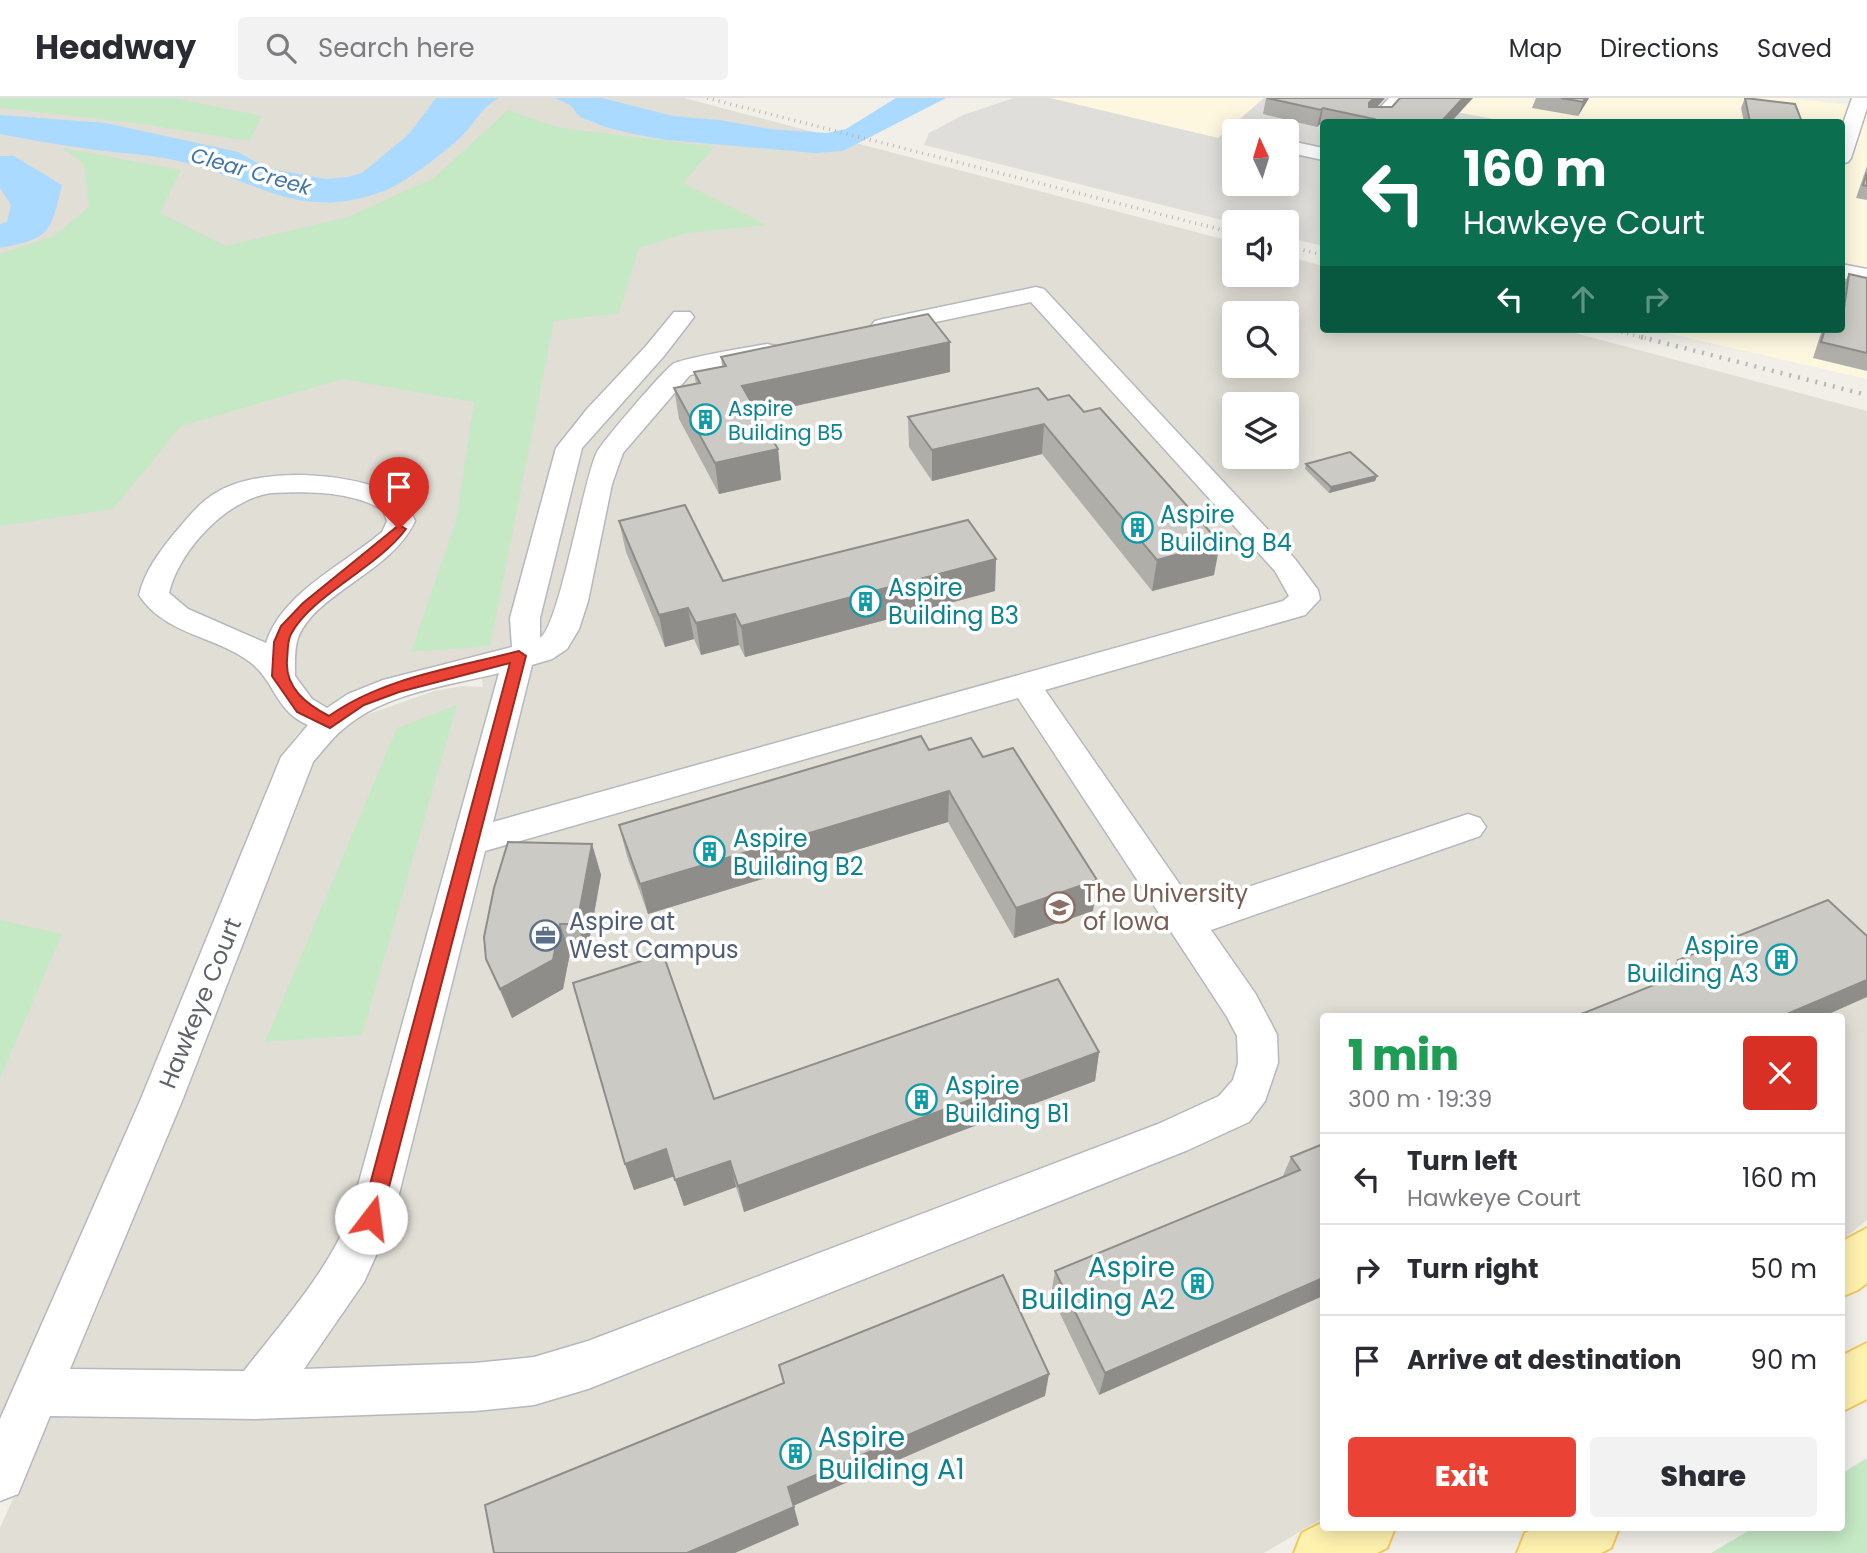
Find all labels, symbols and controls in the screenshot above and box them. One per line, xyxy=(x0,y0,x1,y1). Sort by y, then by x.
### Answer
search box xyxy=(238,17,728,80)
text: Headway xyxy=(35,24,196,71)
icon: search xyxy=(262,29,300,67)
text: Search here xyxy=(318,30,475,66)
text: Map xyxy=(1509,32,1562,65)
text: Directions xyxy=(1600,32,1719,65)
text: Saved xyxy=(1757,32,1832,65)
north arrow xyxy=(1222,119,1298,196)
map controls xyxy=(1222,119,1299,469)
text: 160 m xyxy=(1463,135,1607,203)
water label: Clear Creek xyxy=(188,140,316,202)
icon: left xyxy=(1348,147,1439,238)
text: Hawkeye Court xyxy=(1463,200,1705,245)
button: sound xyxy=(1222,210,1299,287)
icon: left xyxy=(1491,280,1529,318)
icon: ahead xyxy=(1564,280,1602,318)
icon: right xyxy=(1637,280,1675,318)
button: search xyxy=(1222,301,1299,378)
button: layers xyxy=(1222,392,1299,469)
place label: Aspire Building B5 xyxy=(728,394,843,447)
building icon: Aspire Building B5 xyxy=(688,403,722,437)
pin xyxy=(369,457,429,529)
icon: arrive xyxy=(380,468,418,506)
place label: Aspire Building B4 xyxy=(1160,498,1292,559)
building icon: Aspire Building B4 xyxy=(1120,511,1154,545)
place label: Aspire Building B3 xyxy=(888,571,1019,632)
building icon: Aspire Building B3 xyxy=(848,584,882,618)
place label: Aspire Building B2 xyxy=(733,822,864,883)
building icon: Aspire Building B2 xyxy=(693,835,727,869)
place label: The University of Iowa xyxy=(1083,877,1249,938)
school or university icon: The University of Iowa xyxy=(1043,890,1077,924)
place label: Aspire at West Campus xyxy=(569,905,739,966)
street label: Hawkeye Court xyxy=(151,913,249,1093)
office icon: Aspire at West Campus xyxy=(529,918,563,952)
place label: Aspire Building A3 xyxy=(1627,929,1759,990)
building icon: Aspire Building A3 xyxy=(1765,942,1799,976)
text: 1 min xyxy=(1348,1026,1459,1085)
button: close xyxy=(1743,1036,1817,1110)
place label: Aspire Building B1 xyxy=(945,1069,1069,1130)
building icon: Aspire Building B1 xyxy=(905,1082,939,1116)
text: 300 m · 19:39 xyxy=(1348,1083,1492,1115)
text: Turn left xyxy=(1407,1143,1518,1179)
icon: left xyxy=(1348,1160,1386,1198)
text: 160 m xyxy=(1742,1160,1817,1196)
position arrow xyxy=(334,1181,408,1255)
text: Hawkeye Court xyxy=(1407,1182,1581,1214)
place label: Aspire Building A2 xyxy=(1021,1248,1175,1319)
icon: right xyxy=(1348,1251,1386,1289)
text: Turn right xyxy=(1407,1251,1539,1287)
text: 50 m xyxy=(1751,1251,1817,1287)
building icon: Aspire Building A2 xyxy=(1181,1266,1215,1300)
icon: arrive xyxy=(1348,1342,1386,1380)
text: Arrive at destination xyxy=(1407,1342,1682,1378)
text: 90 m xyxy=(1751,1342,1817,1378)
place label: Aspire Building A1 xyxy=(818,1418,965,1489)
building icon: Aspire Building A1 xyxy=(778,1436,812,1470)
button: Exit xyxy=(1348,1437,1576,1517)
button: Share xyxy=(1590,1437,1817,1517)

